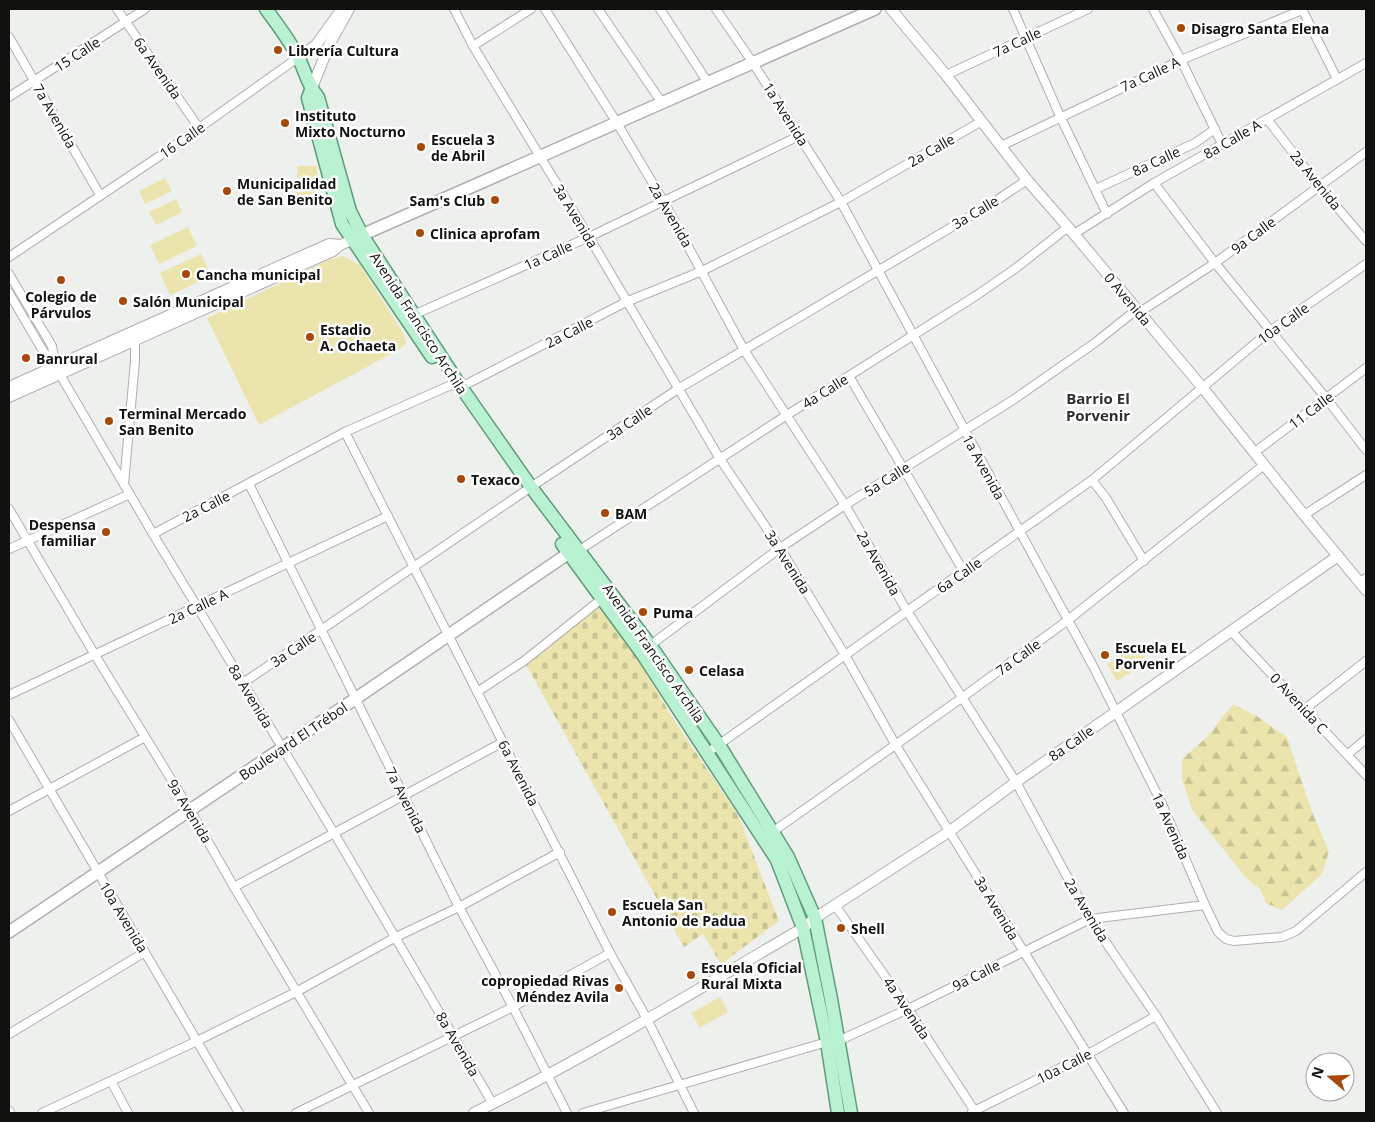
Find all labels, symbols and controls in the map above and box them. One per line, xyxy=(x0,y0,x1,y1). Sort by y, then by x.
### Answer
place label: Disagro Santa Elena xyxy=(1191,19,1329,38)
marker: Disagro Santa Elena xyxy=(1175,22,1187,34)
street label: 7a Calle xyxy=(990,23,1044,61)
street label: 15 Calle xyxy=(50,32,104,76)
street label: 6a Avenida xyxy=(130,33,186,103)
place label: Librería Cultura xyxy=(288,41,399,60)
marker: Librería Cultura xyxy=(272,44,284,56)
street label: 7a Calle A xyxy=(1117,52,1183,96)
street label: 1a Avenida xyxy=(759,79,813,149)
street label: 7a Avenida xyxy=(29,80,81,152)
place label: Instituto Mixto Nocturno xyxy=(295,106,406,141)
street label: 8a Calle A xyxy=(1200,115,1264,163)
street label: 16 Calle xyxy=(156,117,209,162)
marker: Instituto Mixto Nocturno xyxy=(279,117,291,129)
street label: 2a Calle xyxy=(904,129,958,171)
place label: Escuela 3 de Abril xyxy=(431,130,495,165)
marker: Escuela 3 de Abril xyxy=(415,141,427,153)
street label: 8a Calle xyxy=(1129,142,1183,180)
street label: 2a Avenida xyxy=(1286,146,1346,214)
place label: Municipalidad de San Benito xyxy=(237,174,336,209)
street label: 2a Avenida xyxy=(645,179,697,251)
street label: 3a Avenida xyxy=(549,180,603,252)
marker: Municipalidad de San Benito xyxy=(221,185,233,197)
place label: Sam's Club xyxy=(410,191,485,210)
street label: 3a Calle xyxy=(948,191,1002,233)
marker: Sam's Club xyxy=(489,194,501,206)
street label: 9a Calle xyxy=(1227,212,1279,258)
place label: Clinica aprofam xyxy=(430,224,540,243)
marker: Clinica aprofam xyxy=(414,227,426,239)
street label: 1a Calle xyxy=(521,236,575,274)
street label: Avenida Francisco Archila xyxy=(366,248,472,398)
place label: Cancha municipal xyxy=(196,265,321,284)
marker: Cancha municipal xyxy=(180,268,192,280)
street label: 0 Avenida xyxy=(1100,268,1156,330)
marker: Colegio de Párvulos xyxy=(55,274,67,286)
place label: Colegio de Párvulos xyxy=(25,287,97,322)
place label: Salón Municipal xyxy=(133,292,244,311)
marker: Salón Municipal xyxy=(117,295,129,307)
street label: 10a Calle xyxy=(1254,298,1313,348)
street label: 2a Calle xyxy=(542,312,596,352)
place label: Estadio A. Ochaeta xyxy=(320,320,396,355)
marker: Estadio A. Ochaeta xyxy=(304,331,316,343)
place label: Banrural xyxy=(36,349,98,368)
marker: Banrural xyxy=(20,352,32,364)
street label: 4a Calle xyxy=(798,369,852,413)
street label: 11 Calle xyxy=(1285,387,1337,433)
district label: Barrio El Porvenir xyxy=(1066,388,1130,425)
street label: 3a Calle xyxy=(603,400,656,444)
place label: Terminal Mercado San Benito xyxy=(119,404,247,439)
marker: Terminal Mercado San Benito xyxy=(103,415,115,427)
street label: 1a Avenida xyxy=(958,431,1010,503)
street label: 5a Calle xyxy=(860,457,914,501)
place label: Texaco xyxy=(471,470,520,489)
marker: Texaco xyxy=(455,473,467,485)
street label: 2a Calle xyxy=(179,486,233,526)
place label: BAM xyxy=(615,504,647,523)
marker: BAM xyxy=(599,507,611,519)
place label: Despensa familiar xyxy=(29,515,97,550)
marker: Despensa familiar xyxy=(100,526,112,538)
street label: 3a Avenida xyxy=(761,527,815,597)
street label: 2a Avenida xyxy=(853,527,905,599)
street label: 6a Calle xyxy=(933,553,985,597)
street label: Avenida Francisco Archila xyxy=(599,580,709,726)
street label: 2a Calle A xyxy=(165,584,231,628)
place label: Puma xyxy=(653,603,693,622)
marker: Puma xyxy=(637,606,649,618)
street label: 3a Calle xyxy=(267,627,320,671)
street label: 7a Calle xyxy=(992,634,1044,680)
place label: Escuela EL Porvenir xyxy=(1115,638,1187,673)
marker: Escuela EL Porvenir xyxy=(1099,649,1111,661)
street label: 8a Avenida xyxy=(224,660,278,732)
place label: Celasa xyxy=(699,661,744,680)
marker: Celasa xyxy=(683,664,695,676)
street label: 0 Avenida C xyxy=(1266,669,1332,737)
street label: Boulevard El Trébol xyxy=(235,698,351,784)
street label: 8a Calle xyxy=(1045,721,1097,765)
street label: 6a Avenida xyxy=(494,737,544,809)
street label: 7a Avenida xyxy=(381,764,431,836)
street label: 9a Avenida xyxy=(163,775,217,847)
street label: 1a Avenida xyxy=(1148,789,1194,863)
street label: 3a Avenida xyxy=(970,872,1024,944)
street label: 2a Avenida xyxy=(1060,874,1114,946)
street label: 10a Avenida xyxy=(95,878,153,956)
place label: Escuela San Antonio de Padua xyxy=(622,895,746,930)
marker: Escuela San Antonio de Padua xyxy=(606,906,618,918)
place label: Shell xyxy=(851,919,885,938)
marker: Shell xyxy=(835,922,847,934)
street label: 9a Calle xyxy=(949,955,1003,995)
place label: Escuela Oficial Rural Mixta xyxy=(701,958,802,993)
marker: Escuela Oficial Rural Mixta xyxy=(685,969,697,981)
place label: copropiedad Rivas Méndez Avila xyxy=(481,971,609,1006)
street label: 4a Avenida xyxy=(879,973,935,1043)
marker: copropiedad Rivas Méndez Avila xyxy=(613,982,625,994)
street label: 8a Avenida xyxy=(432,1008,484,1080)
street label: 10a Calle xyxy=(1033,1044,1095,1088)
north arrow xyxy=(1305,1052,1355,1102)
text: N xyxy=(1306,1064,1328,1081)

